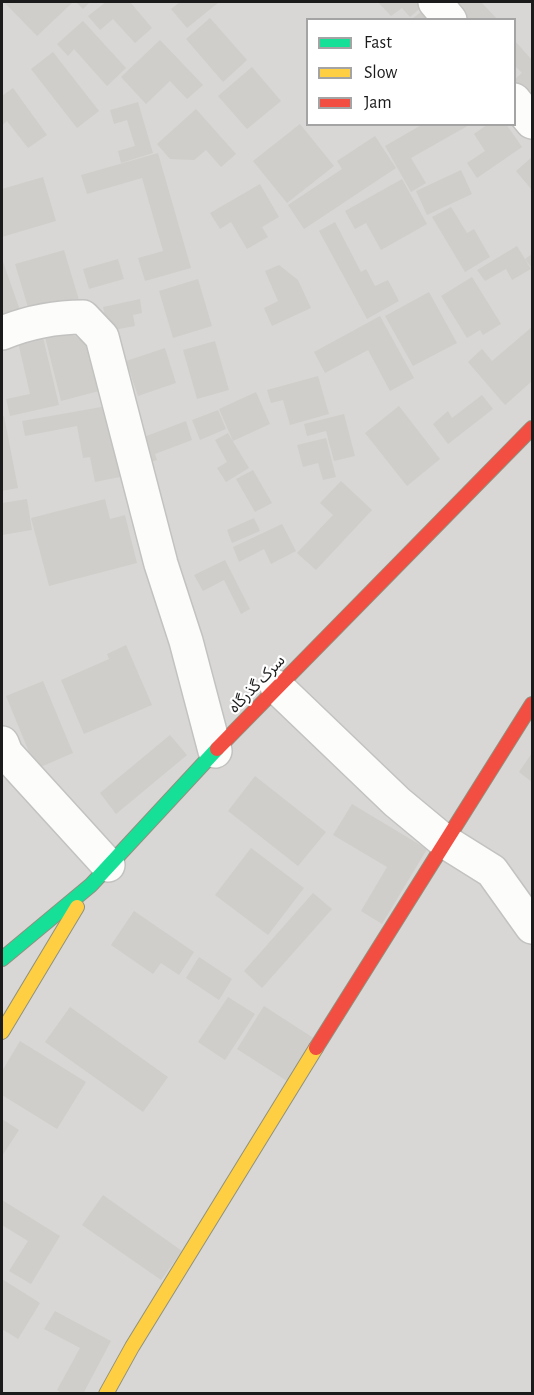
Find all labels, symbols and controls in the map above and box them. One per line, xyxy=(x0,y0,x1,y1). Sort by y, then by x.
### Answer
legend xyxy=(306,18,516,126)
text: Fast xyxy=(364,34,392,52)
text: Slow xyxy=(364,64,397,82)
text: Jam xyxy=(364,94,392,112)
street label: سرک گذرگاه xyxy=(225,651,289,717)

